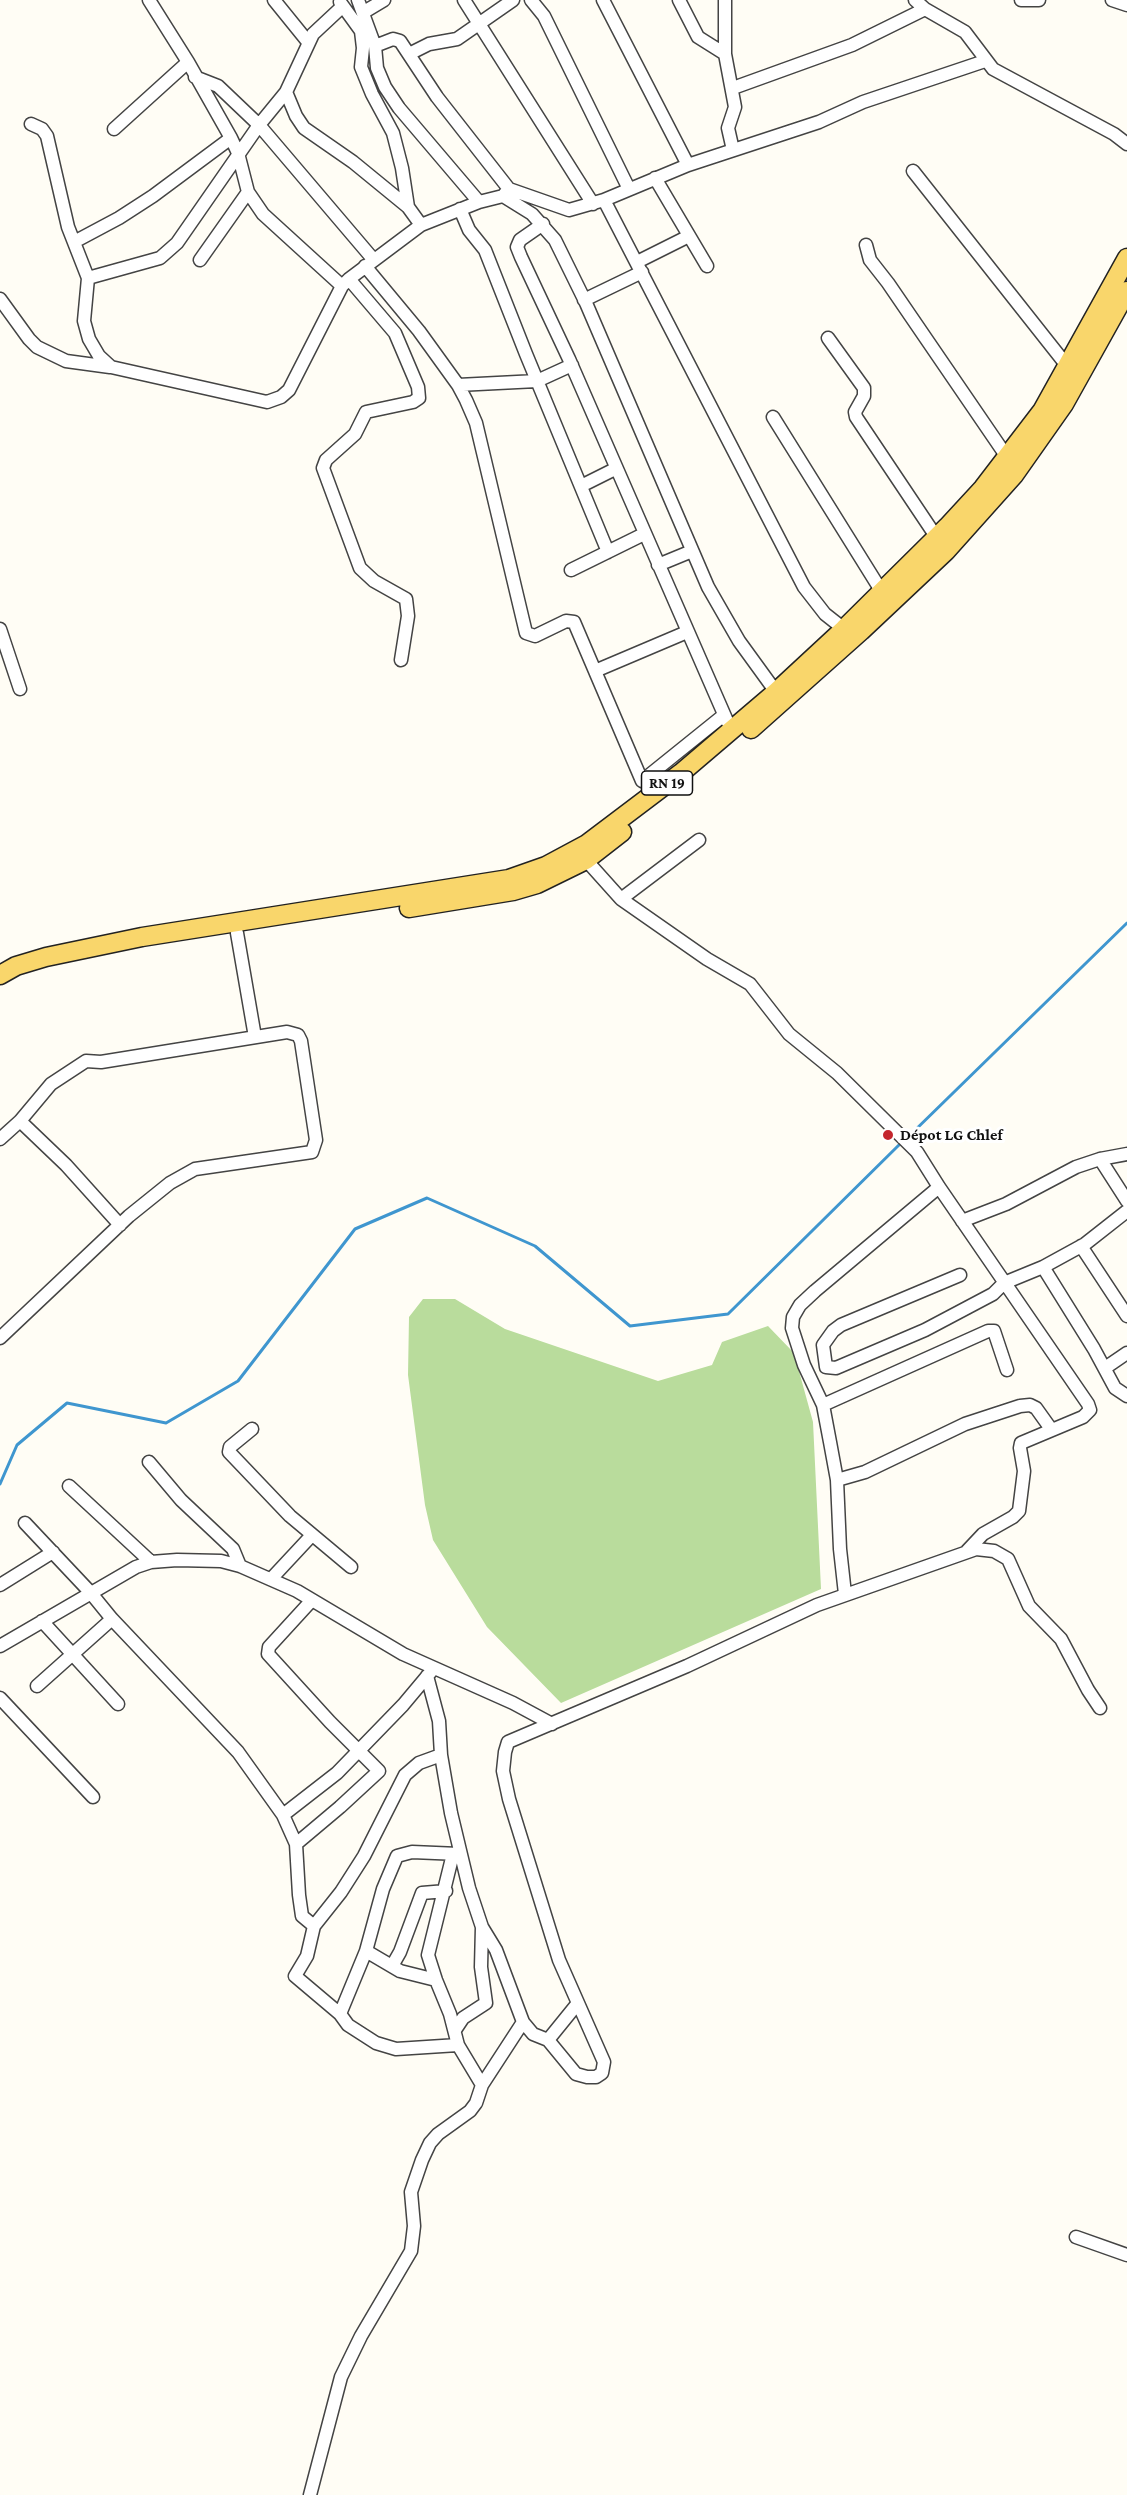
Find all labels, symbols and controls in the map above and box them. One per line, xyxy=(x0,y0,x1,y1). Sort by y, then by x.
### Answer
road number: RN 19 xyxy=(642,771,692,795)
place label: Dépot LG Chlef xyxy=(900,1125,1003,1145)
marker: Dépot LG Chlef xyxy=(881,1128,895,1142)

